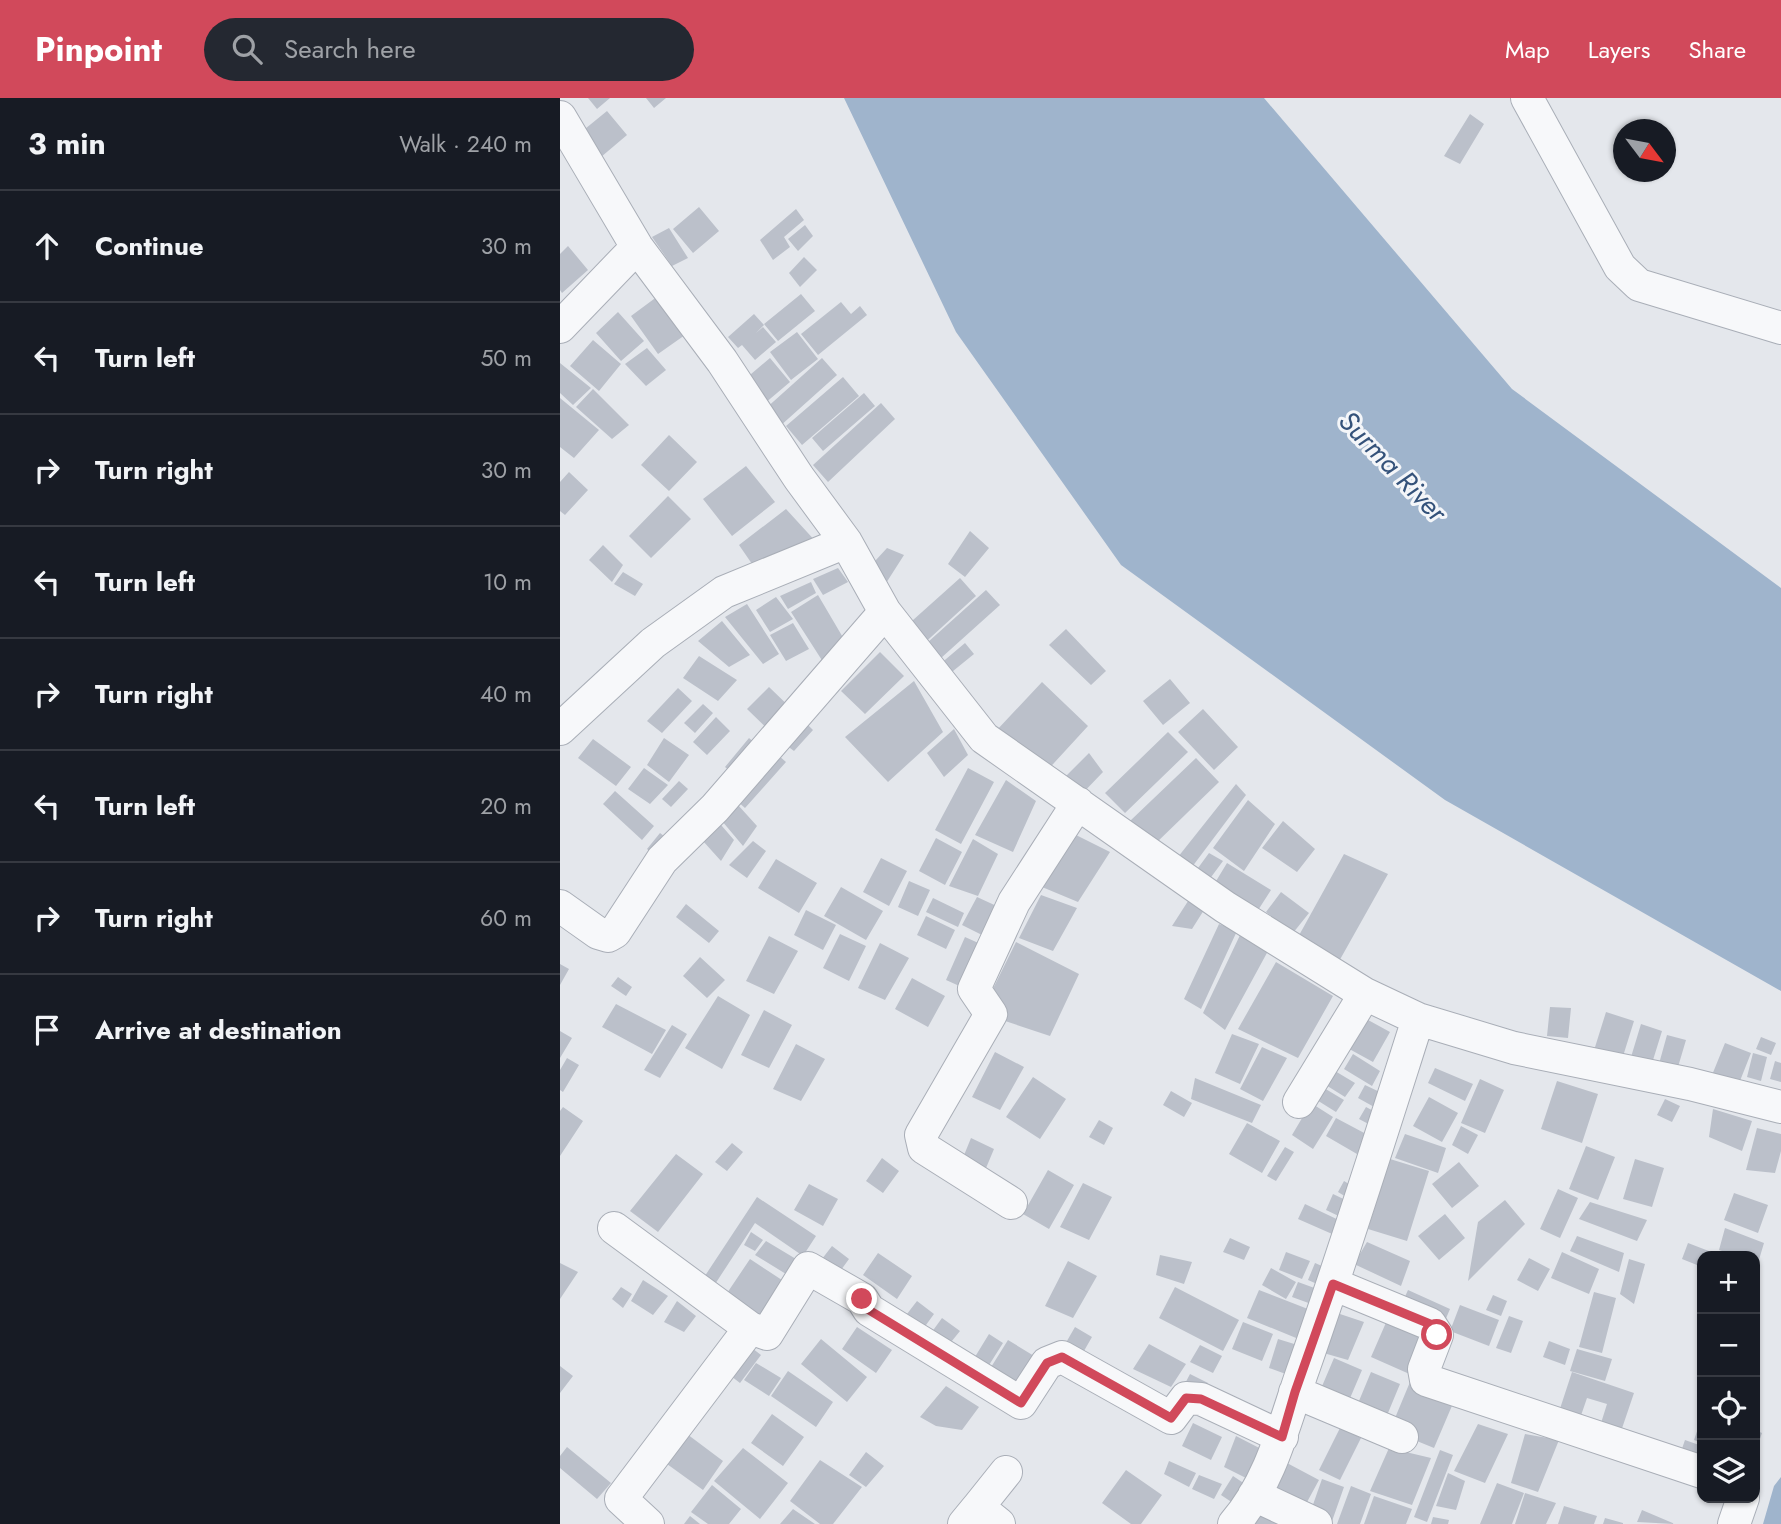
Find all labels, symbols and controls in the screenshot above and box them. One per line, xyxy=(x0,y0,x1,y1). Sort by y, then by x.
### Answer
search box xyxy=(204,18,694,81)
text: Pinpoint xyxy=(35,26,162,73)
icon: search xyxy=(228,30,266,68)
text: Search here xyxy=(284,30,416,68)
text: Map xyxy=(1505,32,1550,67)
text: Layers xyxy=(1588,32,1650,67)
text: Share xyxy=(1688,32,1746,67)
north arrow xyxy=(1613,119,1676,182)
text: 3 min xyxy=(28,122,106,165)
text: Walk · 240 m xyxy=(399,127,532,161)
icon: ahead xyxy=(28,227,66,265)
text: Continue xyxy=(95,227,204,265)
text: 30 m xyxy=(481,229,532,263)
icon: left xyxy=(28,339,66,377)
text: Turn left xyxy=(95,339,195,377)
text: 50 m xyxy=(480,341,532,375)
water label: Surma River xyxy=(1329,402,1457,532)
icon: right xyxy=(28,451,66,489)
text: Turn right xyxy=(95,451,213,489)
text: 30 m xyxy=(481,453,532,487)
icon: left xyxy=(28,563,66,601)
text: Turn left xyxy=(95,563,195,601)
text: 10 m xyxy=(483,565,532,599)
icon: right xyxy=(28,675,66,713)
text: Turn right xyxy=(95,675,213,713)
text: 40 m xyxy=(480,677,532,711)
icon: left xyxy=(28,787,66,825)
text: Turn left xyxy=(95,787,195,825)
text: 20 m xyxy=(480,789,532,823)
icon: right xyxy=(28,899,66,937)
text: Turn right xyxy=(95,899,213,937)
text: 60 m xyxy=(480,901,532,935)
icon: arrive xyxy=(28,1011,66,1049)
text: Arrive at destination xyxy=(95,1011,342,1049)
map controls xyxy=(1697,1251,1760,1503)
button: + xyxy=(1697,1251,1760,1314)
route end xyxy=(846,1283,877,1314)
button: − xyxy=(1697,1314,1760,1377)
route start xyxy=(1421,1319,1452,1350)
button: locate xyxy=(1697,1377,1760,1440)
button: layers xyxy=(1697,1440,1760,1503)

